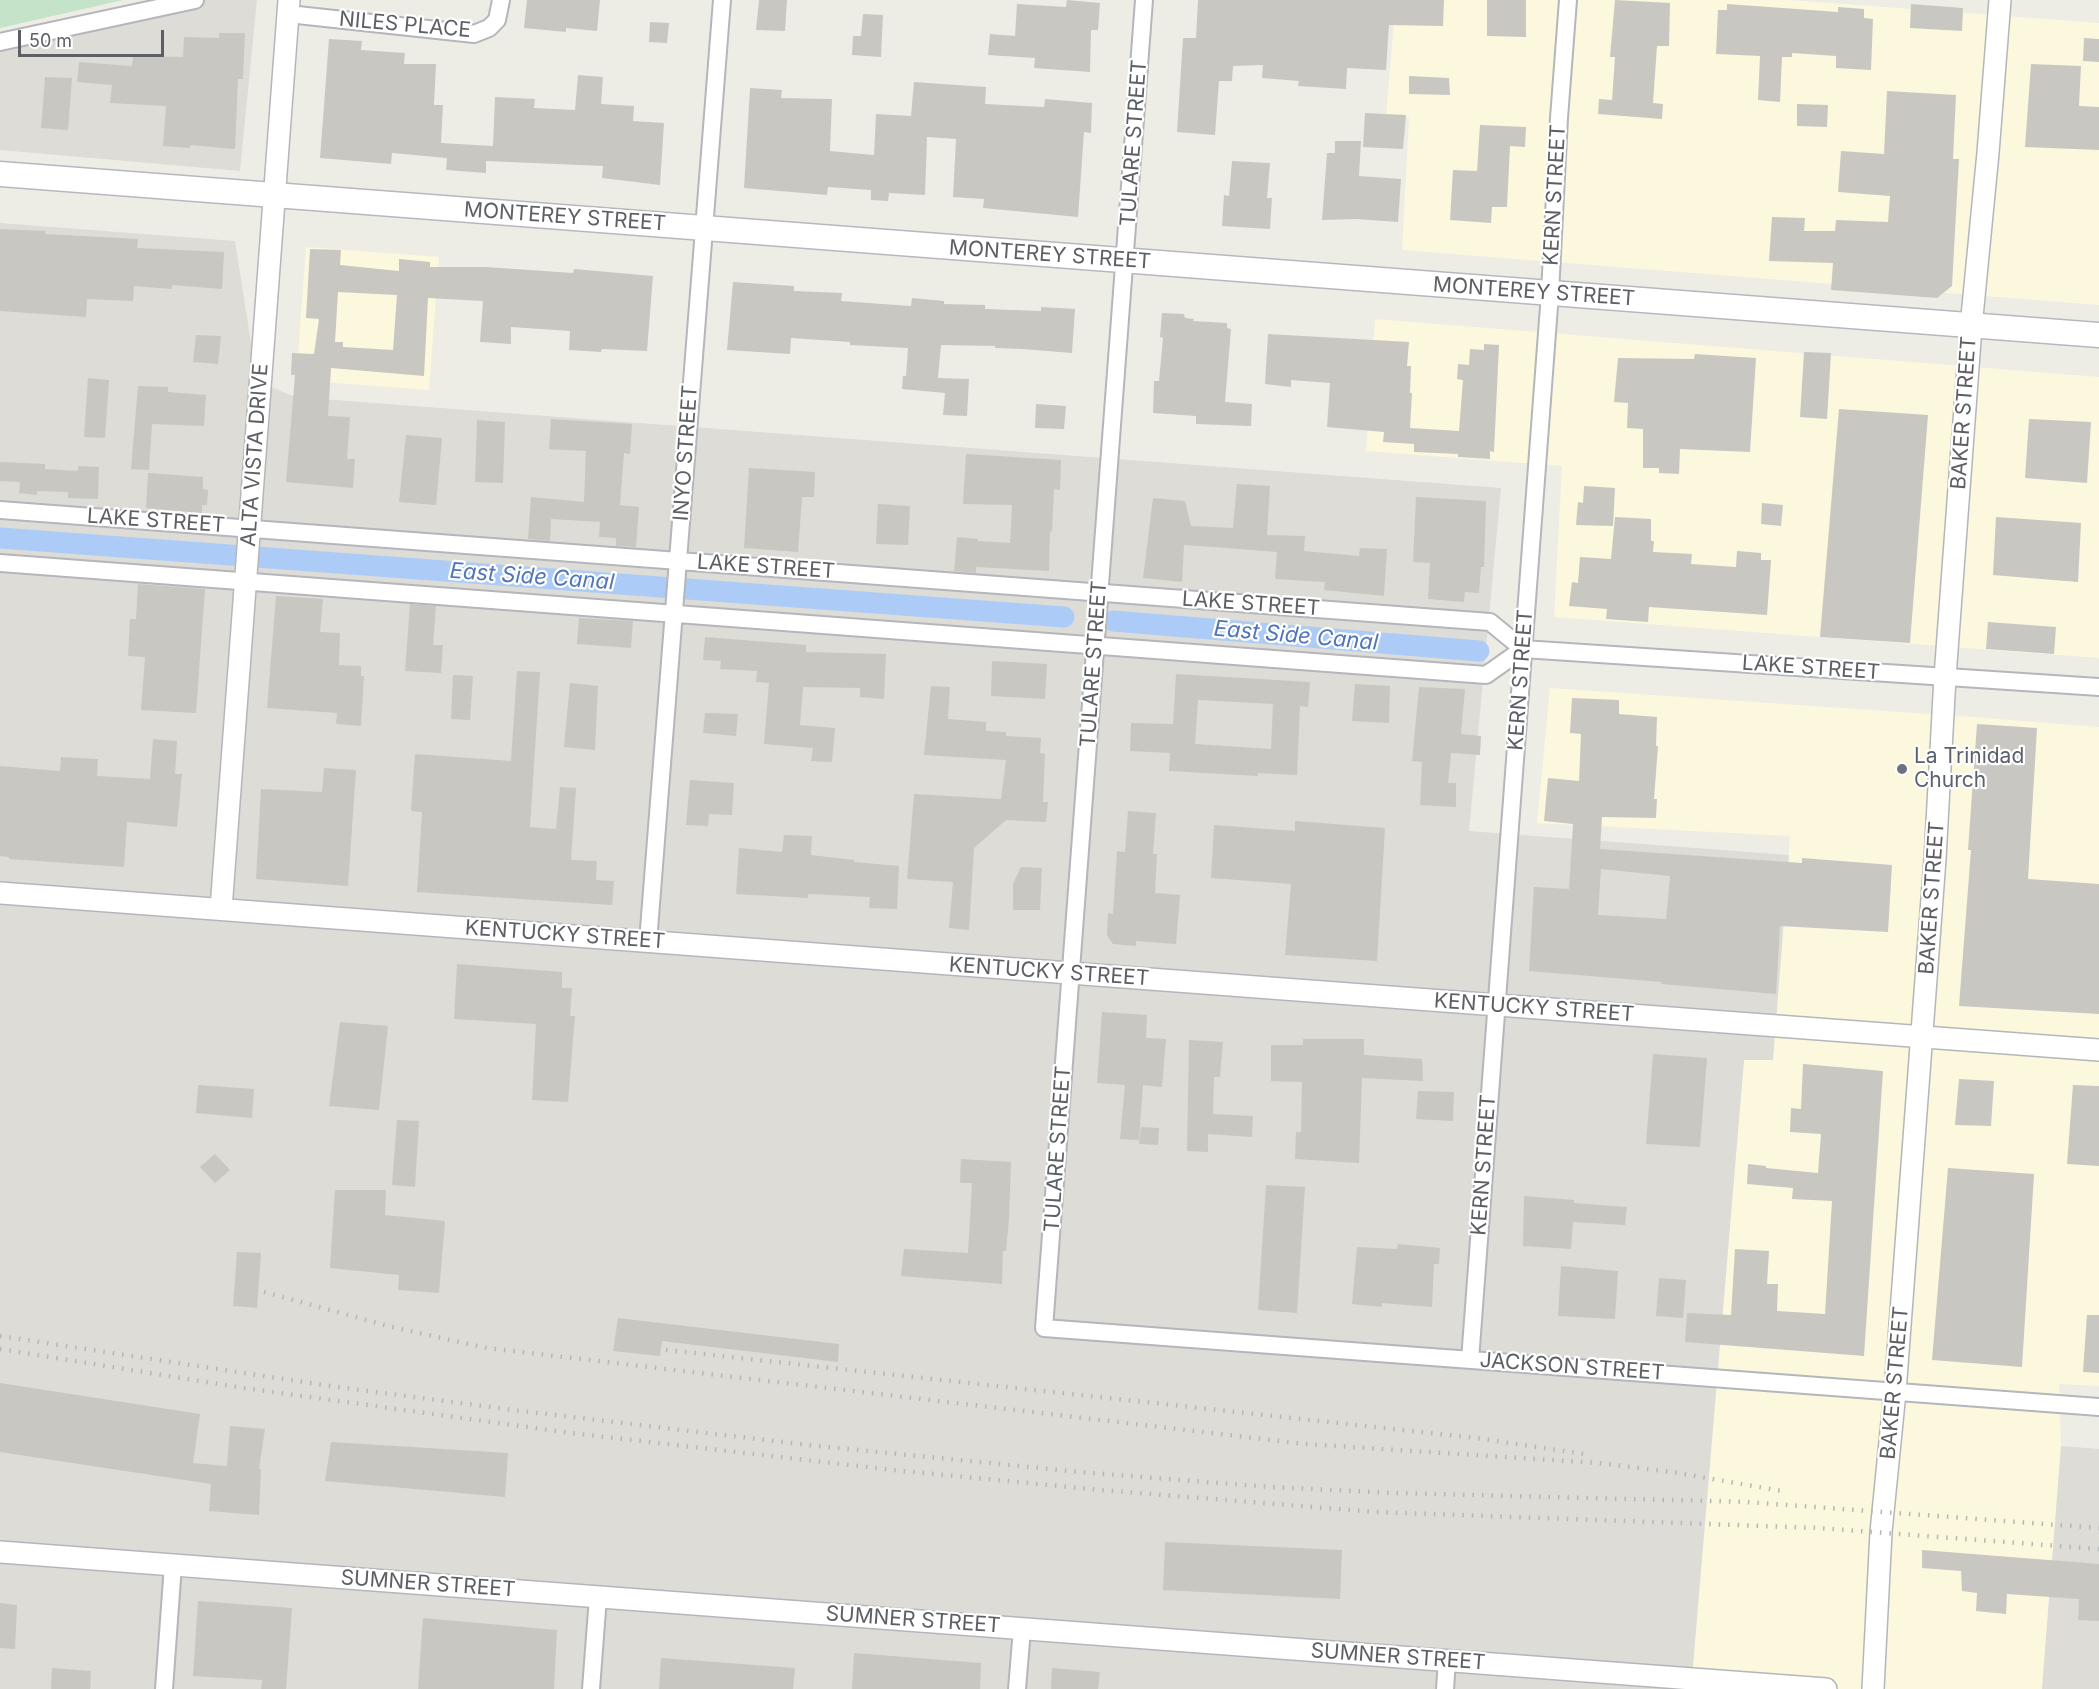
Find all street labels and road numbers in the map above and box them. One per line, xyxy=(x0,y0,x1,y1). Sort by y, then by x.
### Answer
street label: NILES PLACE xyxy=(338,7,472,43)
street label: TULARE STREET xyxy=(1116,59,1152,227)
street label: KERN STREET xyxy=(1539,124,1571,266)
street label: MONTEREY STREET xyxy=(463,197,667,237)
street label: MONTEREY STREET xyxy=(948,235,1152,275)
street label: MONTEREY STREET xyxy=(1432,272,1636,312)
street label: BAKER STREET xyxy=(1946,335,1982,491)
street label: ALTA VISTA DRIVE xyxy=(236,362,274,548)
street label: INYO STREET xyxy=(669,384,703,522)
street label: LAKE STREET xyxy=(86,504,226,538)
street label: LAKE STREET xyxy=(696,550,836,584)
street label: TULARE STREET xyxy=(1076,580,1112,748)
street label: LAKE STREET xyxy=(1181,587,1321,621)
street label: KERN STREET xyxy=(1504,609,1538,751)
street label: LAKE STREET xyxy=(1741,651,1881,685)
street label: BAKER STREET xyxy=(1914,820,1950,976)
street label: KENTUCKY STREET xyxy=(464,915,666,955)
street label: KENTUCKY STREET xyxy=(948,952,1150,992)
street label: KENTUCKY STREET xyxy=(1433,988,1635,1028)
street label: TULARE STREET xyxy=(1040,1065,1076,1233)
street label: KERN STREET xyxy=(1467,1094,1501,1236)
street label: BAKER STREET xyxy=(1876,1305,1914,1461)
street label: JACKSON STREET xyxy=(1479,1348,1665,1386)
street label: SUMNER STREET xyxy=(340,1565,516,1603)
street label: SUMNER STREET xyxy=(825,1601,1001,1639)
street label: SUMNER STREET xyxy=(1310,1638,1486,1676)

